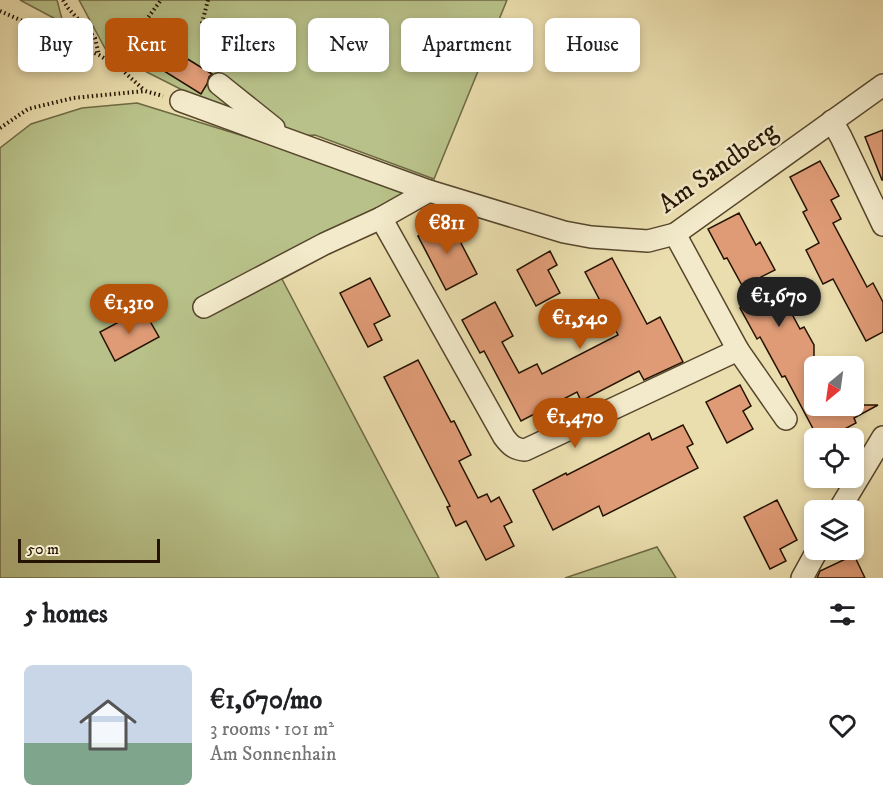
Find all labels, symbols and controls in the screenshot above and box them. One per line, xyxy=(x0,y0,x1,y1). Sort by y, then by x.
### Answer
chip: Buy xyxy=(18,18,93,72)
chip: Rent xyxy=(105,18,188,72)
chip: Filters xyxy=(200,18,296,72)
chip: New xyxy=(308,18,389,72)
chip: Apartment xyxy=(401,18,533,72)
chip: House xyxy=(545,18,640,72)
street label: Am Sandberg xyxy=(652,115,784,221)
pin: €811 xyxy=(411,204,483,255)
text: €811 xyxy=(429,211,465,236)
pin: €1,670 xyxy=(730,277,828,328)
pin: €1,310 xyxy=(80,284,178,335)
text: €1,670 xyxy=(751,284,807,309)
text: €1,310 xyxy=(104,291,154,316)
pin: €1,540 xyxy=(531,299,629,350)
text: €1,540 xyxy=(552,306,608,331)
north arrow xyxy=(804,356,864,416)
map controls xyxy=(804,356,864,560)
pin: €1,470 xyxy=(526,398,624,449)
text: €1,470 xyxy=(547,405,604,430)
button: locate xyxy=(804,428,864,488)
button: layers xyxy=(804,500,864,560)
scale bar xyxy=(18,536,160,564)
text: 50 m xyxy=(27,539,59,559)
text: 5 homes xyxy=(24,598,108,631)
icon: filters xyxy=(826,598,859,631)
text: €1,670/mo xyxy=(210,684,322,717)
icon: home xyxy=(72,689,144,761)
icon: heart xyxy=(826,709,859,742)
text: 3 rooms · 101 m² xyxy=(210,717,334,742)
text: Am Sonnenhain xyxy=(210,742,336,767)

